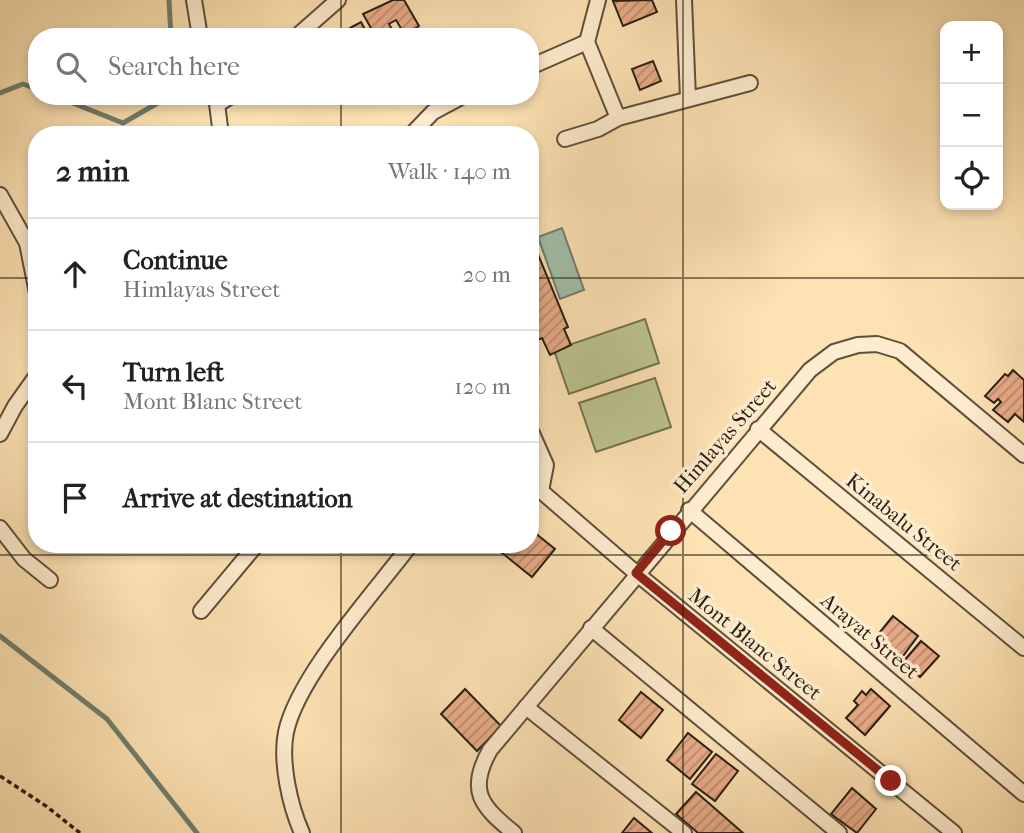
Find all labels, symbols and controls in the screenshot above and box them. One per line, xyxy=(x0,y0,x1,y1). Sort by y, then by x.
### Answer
map controls xyxy=(940,21,1003,210)
button: + xyxy=(940,21,1003,84)
search box xyxy=(28,28,539,105)
icon: search xyxy=(52,48,90,86)
text: Search here xyxy=(108,51,240,82)
button: − xyxy=(940,84,1003,147)
button: locate xyxy=(940,147,1003,210)
text: 2 min xyxy=(56,154,129,189)
text: Walk · 140 m xyxy=(388,158,511,185)
text: Continue xyxy=(123,245,228,276)
icon: ahead xyxy=(56,255,94,293)
text: 20 m xyxy=(462,261,511,288)
text: Himlayas Street xyxy=(123,276,280,303)
text: Turn left xyxy=(123,357,224,388)
icon: left xyxy=(56,367,94,405)
text: 120 m xyxy=(454,373,511,400)
street label: Himlayas Street xyxy=(669,373,782,498)
text: Mont Blanc Street xyxy=(123,388,303,415)
street label: Kinabalu Street xyxy=(841,468,967,576)
icon: arrive xyxy=(56,479,94,517)
text: Arrive at destination xyxy=(123,483,353,514)
route start xyxy=(655,515,686,546)
street label: Mont Blanc Street xyxy=(684,583,827,705)
street label: Arayat Street xyxy=(816,588,924,684)
route end xyxy=(875,765,906,796)

